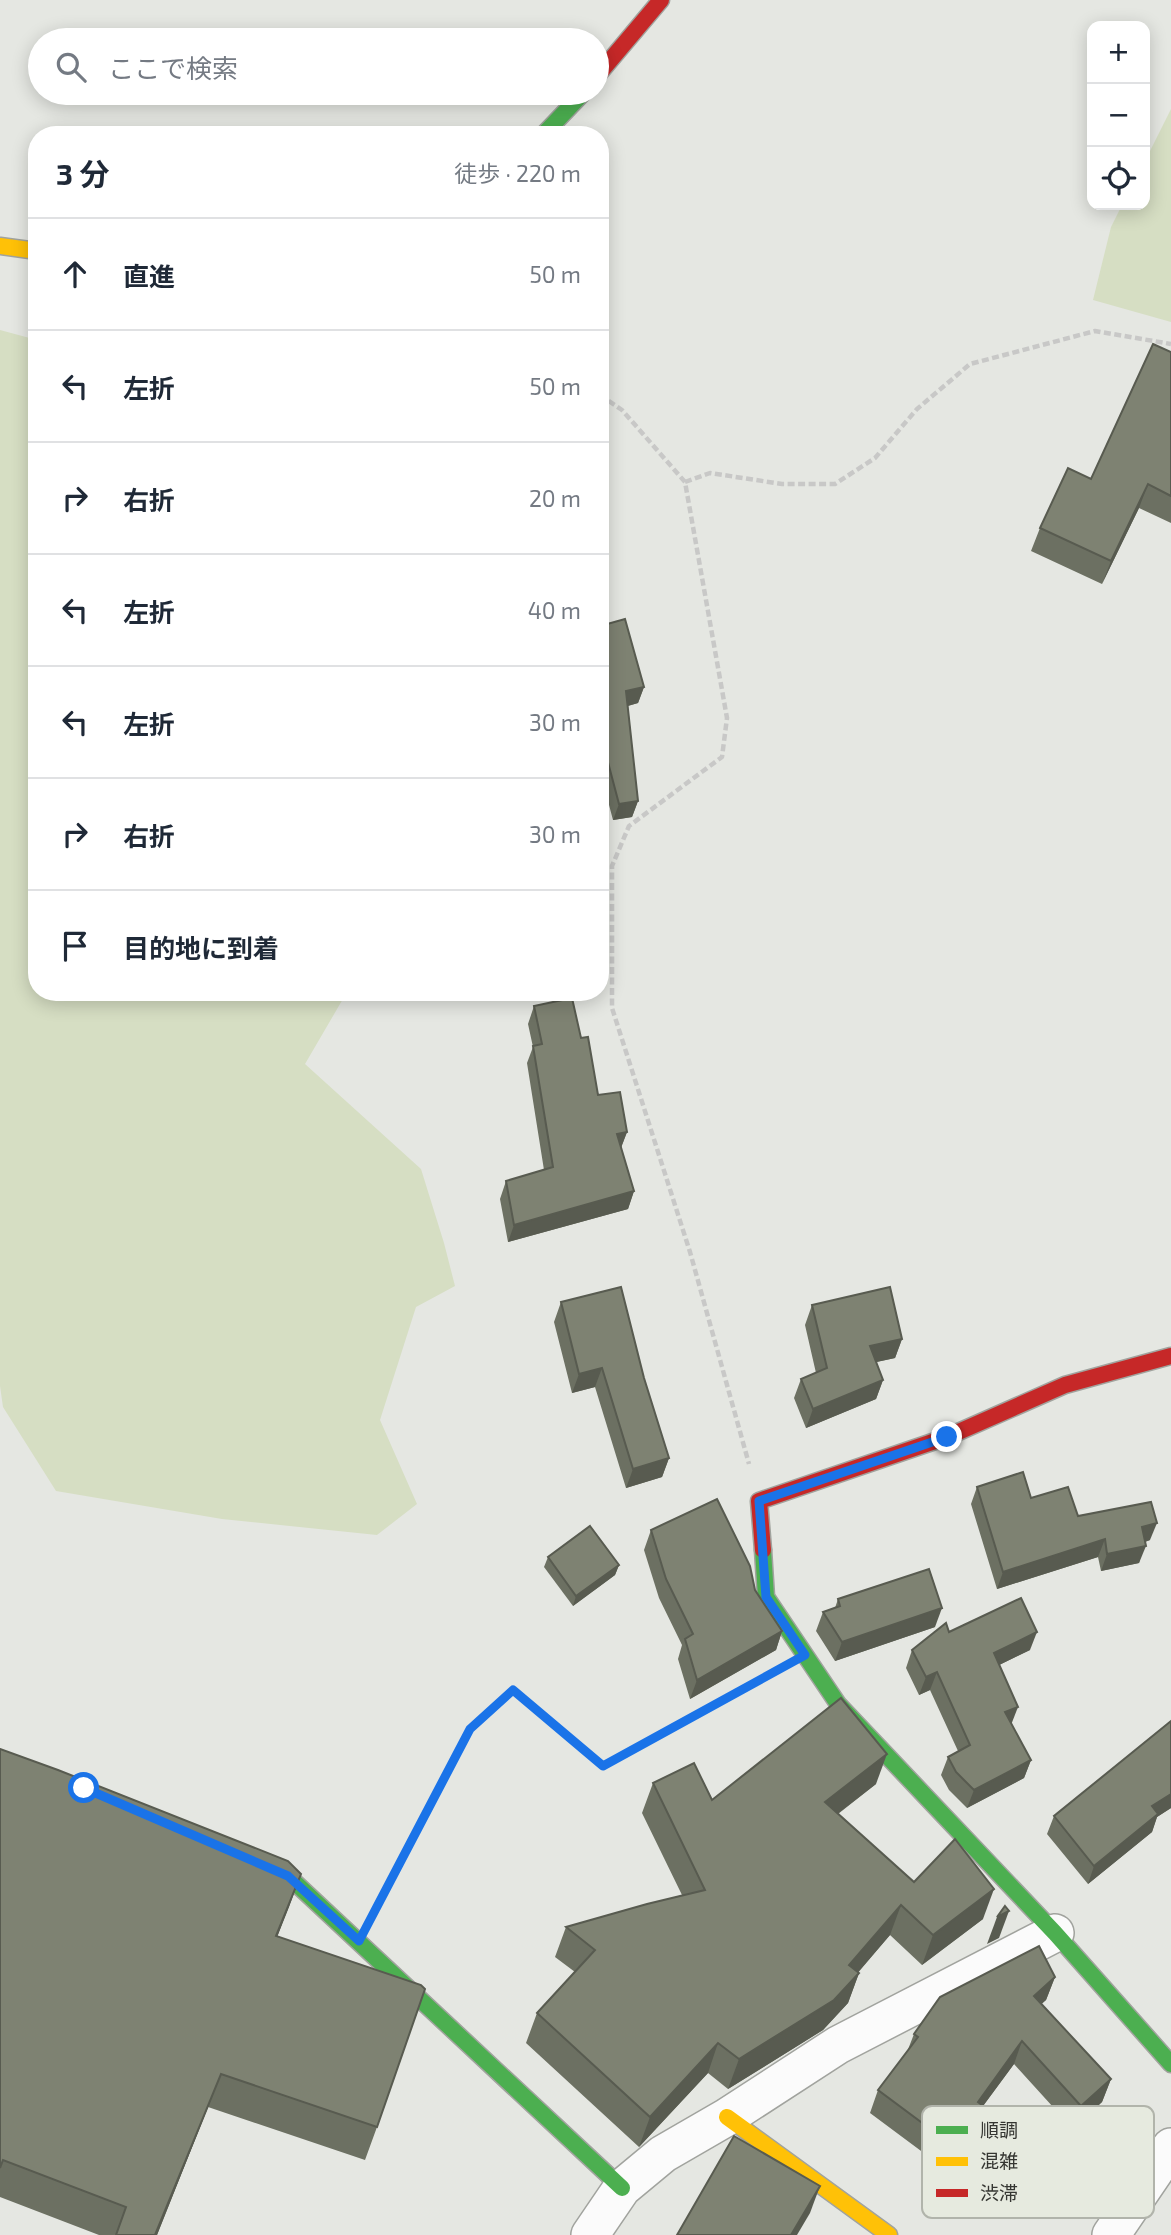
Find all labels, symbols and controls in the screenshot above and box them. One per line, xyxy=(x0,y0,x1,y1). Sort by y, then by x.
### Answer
map controls xyxy=(1087,21,1150,210)
button: + xyxy=(1087,21,1150,84)
search box xyxy=(28,28,609,105)
icon: search xyxy=(52,48,90,86)
text: ここで検索 xyxy=(108,52,238,83)
button: − xyxy=(1087,84,1150,147)
button: locate xyxy=(1087,147,1150,210)
text: 3 分 xyxy=(56,155,110,191)
text: 徒歩 · 220 m xyxy=(454,159,581,187)
icon: ahead xyxy=(56,255,94,293)
text: 直進 xyxy=(123,260,175,291)
text: 50 m xyxy=(530,260,581,288)
icon: left xyxy=(56,367,94,405)
text: 左折 xyxy=(123,372,175,403)
text: 50 m xyxy=(530,372,581,400)
icon: right xyxy=(56,479,94,517)
text: 右折 xyxy=(123,484,175,515)
text: 20 m xyxy=(529,484,581,512)
icon: left xyxy=(56,591,94,629)
text: 左折 xyxy=(123,596,175,627)
text: 40 m xyxy=(528,596,581,624)
icon: left xyxy=(56,703,94,741)
text: 左折 xyxy=(123,708,175,739)
text: 30 m xyxy=(529,708,581,736)
icon: right xyxy=(56,815,94,853)
text: 右折 xyxy=(123,820,175,851)
text: 30 m xyxy=(529,820,581,848)
icon: arrive xyxy=(56,927,94,965)
text: 目的地に到着 xyxy=(123,932,279,963)
route end xyxy=(931,1421,962,1452)
route start xyxy=(68,1772,99,1803)
legend xyxy=(922,2106,1154,2218)
text: 順調 xyxy=(980,2118,1018,2141)
text: 混雑 xyxy=(980,2149,1018,2172)
text: 渋滞 xyxy=(980,2181,1018,2204)

